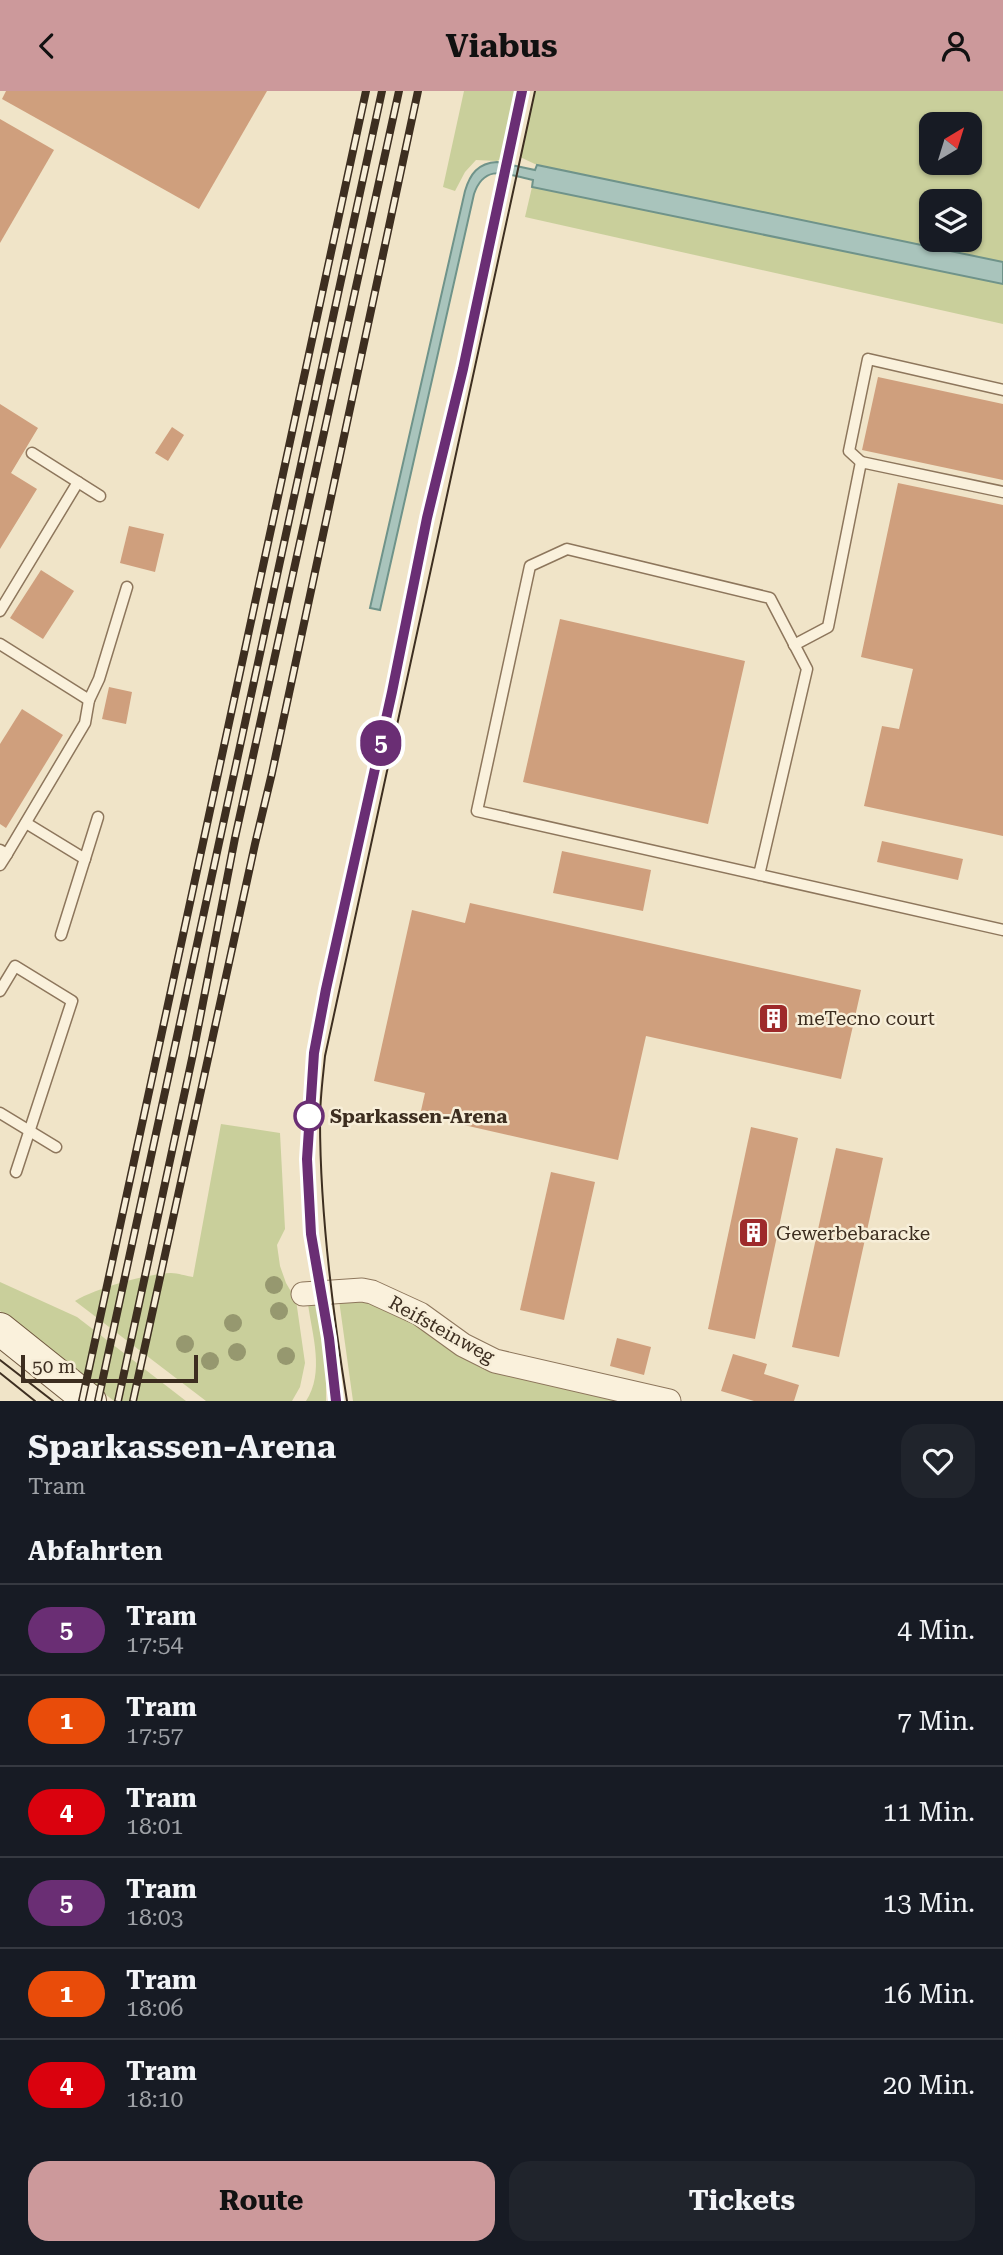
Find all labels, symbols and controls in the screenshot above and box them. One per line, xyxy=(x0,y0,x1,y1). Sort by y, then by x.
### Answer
icon: back xyxy=(28,27,66,65)
text: Viabus xyxy=(446,27,557,65)
icon: person xyxy=(937,27,975,65)
north arrow xyxy=(919,112,982,175)
map controls xyxy=(919,112,982,252)
button: layers xyxy=(919,189,982,252)
line badge: 5 xyxy=(358,720,404,766)
text: 5 xyxy=(374,729,388,757)
building icon: meTecno court xyxy=(757,1001,791,1035)
place label: meTecno court xyxy=(797,1007,935,1030)
marker: Sparkassen-Arena xyxy=(294,1101,324,1131)
place label: Sparkassen-Arena xyxy=(330,1105,507,1128)
building icon: Gewerbebaracke xyxy=(736,1216,770,1250)
place label: Gewerbebaracke xyxy=(776,1222,930,1245)
street label: Reifsteinweg xyxy=(385,1291,499,1368)
scale bar xyxy=(21,1352,198,1384)
text: 50 m xyxy=(32,1355,75,1378)
button: heart xyxy=(901,1424,975,1498)
text: Sparkassen-Arena xyxy=(28,1427,336,1466)
text: Tram xyxy=(28,1473,86,1500)
text: Abfahrten xyxy=(28,1536,163,1566)
text: Tram xyxy=(126,1601,197,1631)
text: 4 Min. xyxy=(897,1615,975,1645)
text: 5 xyxy=(60,1616,73,1644)
text: 17:54 xyxy=(126,1631,183,1658)
text: Tram xyxy=(126,1692,197,1722)
text: 7 Min. xyxy=(897,1706,975,1736)
text: 1 xyxy=(60,1707,73,1735)
text: 17:57 xyxy=(126,1722,183,1749)
text: Tram xyxy=(126,1783,197,1813)
text: 11 Min. xyxy=(883,1797,975,1827)
text: 4 xyxy=(60,1798,73,1826)
text: 18:01 xyxy=(126,1813,183,1840)
text: Tram xyxy=(126,1874,197,1904)
text: 13 Min. xyxy=(883,1888,975,1918)
text: 5 xyxy=(60,1889,73,1917)
text: 18:03 xyxy=(126,1904,183,1931)
text: Tram xyxy=(126,1965,197,1995)
text: 16 Min. xyxy=(883,1979,975,2009)
text: 1 xyxy=(60,1980,73,2008)
text: 18:06 xyxy=(126,1995,183,2022)
text: Tram xyxy=(126,2056,197,2086)
text: 20 Min. xyxy=(883,2070,975,2100)
text: 4 xyxy=(60,2071,73,2099)
text: 18:10 xyxy=(126,2086,183,2113)
button: Route xyxy=(28,2161,495,2241)
button: Tickets xyxy=(509,2161,975,2241)

